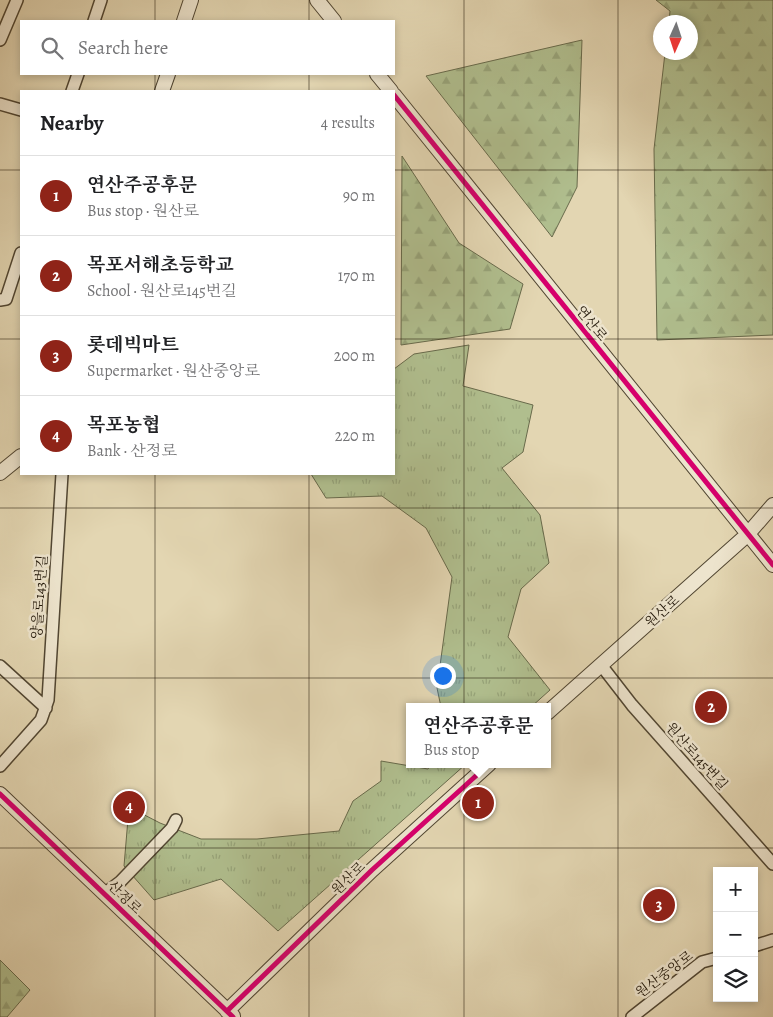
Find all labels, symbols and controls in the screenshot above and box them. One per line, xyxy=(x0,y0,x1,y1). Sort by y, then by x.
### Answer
north arrow xyxy=(653,15,698,60)
search box xyxy=(20,20,395,75)
icon: search xyxy=(38,34,66,62)
text: Search here xyxy=(78,35,168,61)
text: Nearby xyxy=(40,109,103,137)
text: 4 results xyxy=(321,112,375,134)
text: 연산주공후문 xyxy=(87,172,197,198)
text: 1 xyxy=(53,185,59,207)
text: 90 m xyxy=(343,185,375,207)
text: Bus stop · 원산로 xyxy=(87,200,199,222)
text: 목포서해초등학교 xyxy=(87,252,234,278)
text: 2 xyxy=(52,265,60,287)
text: 170 m xyxy=(338,265,375,287)
text: School · 원산로145번길 xyxy=(87,280,237,302)
street label: 연산로 xyxy=(571,302,612,345)
text: 롯데빅마트 xyxy=(87,332,179,358)
text: 3 xyxy=(53,345,59,367)
text: 200 m xyxy=(334,345,375,367)
text: Supermarket · 원산중앙로 xyxy=(87,360,260,382)
text: 목포농협 xyxy=(87,412,160,438)
text: 4 xyxy=(52,425,60,447)
text: 220 m xyxy=(335,425,375,447)
text: Bank · 산정로 xyxy=(87,440,177,462)
street label: 양을로143번길 xyxy=(27,554,52,640)
street label: 원산로 xyxy=(641,590,684,632)
your location xyxy=(430,663,456,689)
pin: 2 xyxy=(695,688,727,726)
popup xyxy=(406,703,551,768)
text: 연산주공후문 xyxy=(423,713,534,739)
street label: 원산로145번길 xyxy=(661,718,732,794)
text: Bus stop xyxy=(423,739,479,761)
pin: 1 xyxy=(462,784,494,822)
pin: 4 xyxy=(113,788,145,826)
street label: 원산로 xyxy=(327,857,370,899)
map controls xyxy=(713,867,758,1002)
button: + xyxy=(713,867,758,912)
street label: 산정로 xyxy=(103,876,146,919)
pin: 3 xyxy=(643,886,675,924)
button: − xyxy=(713,912,758,957)
street label: 원산중앙로 xyxy=(632,946,697,1002)
button: layers xyxy=(713,957,758,1002)

